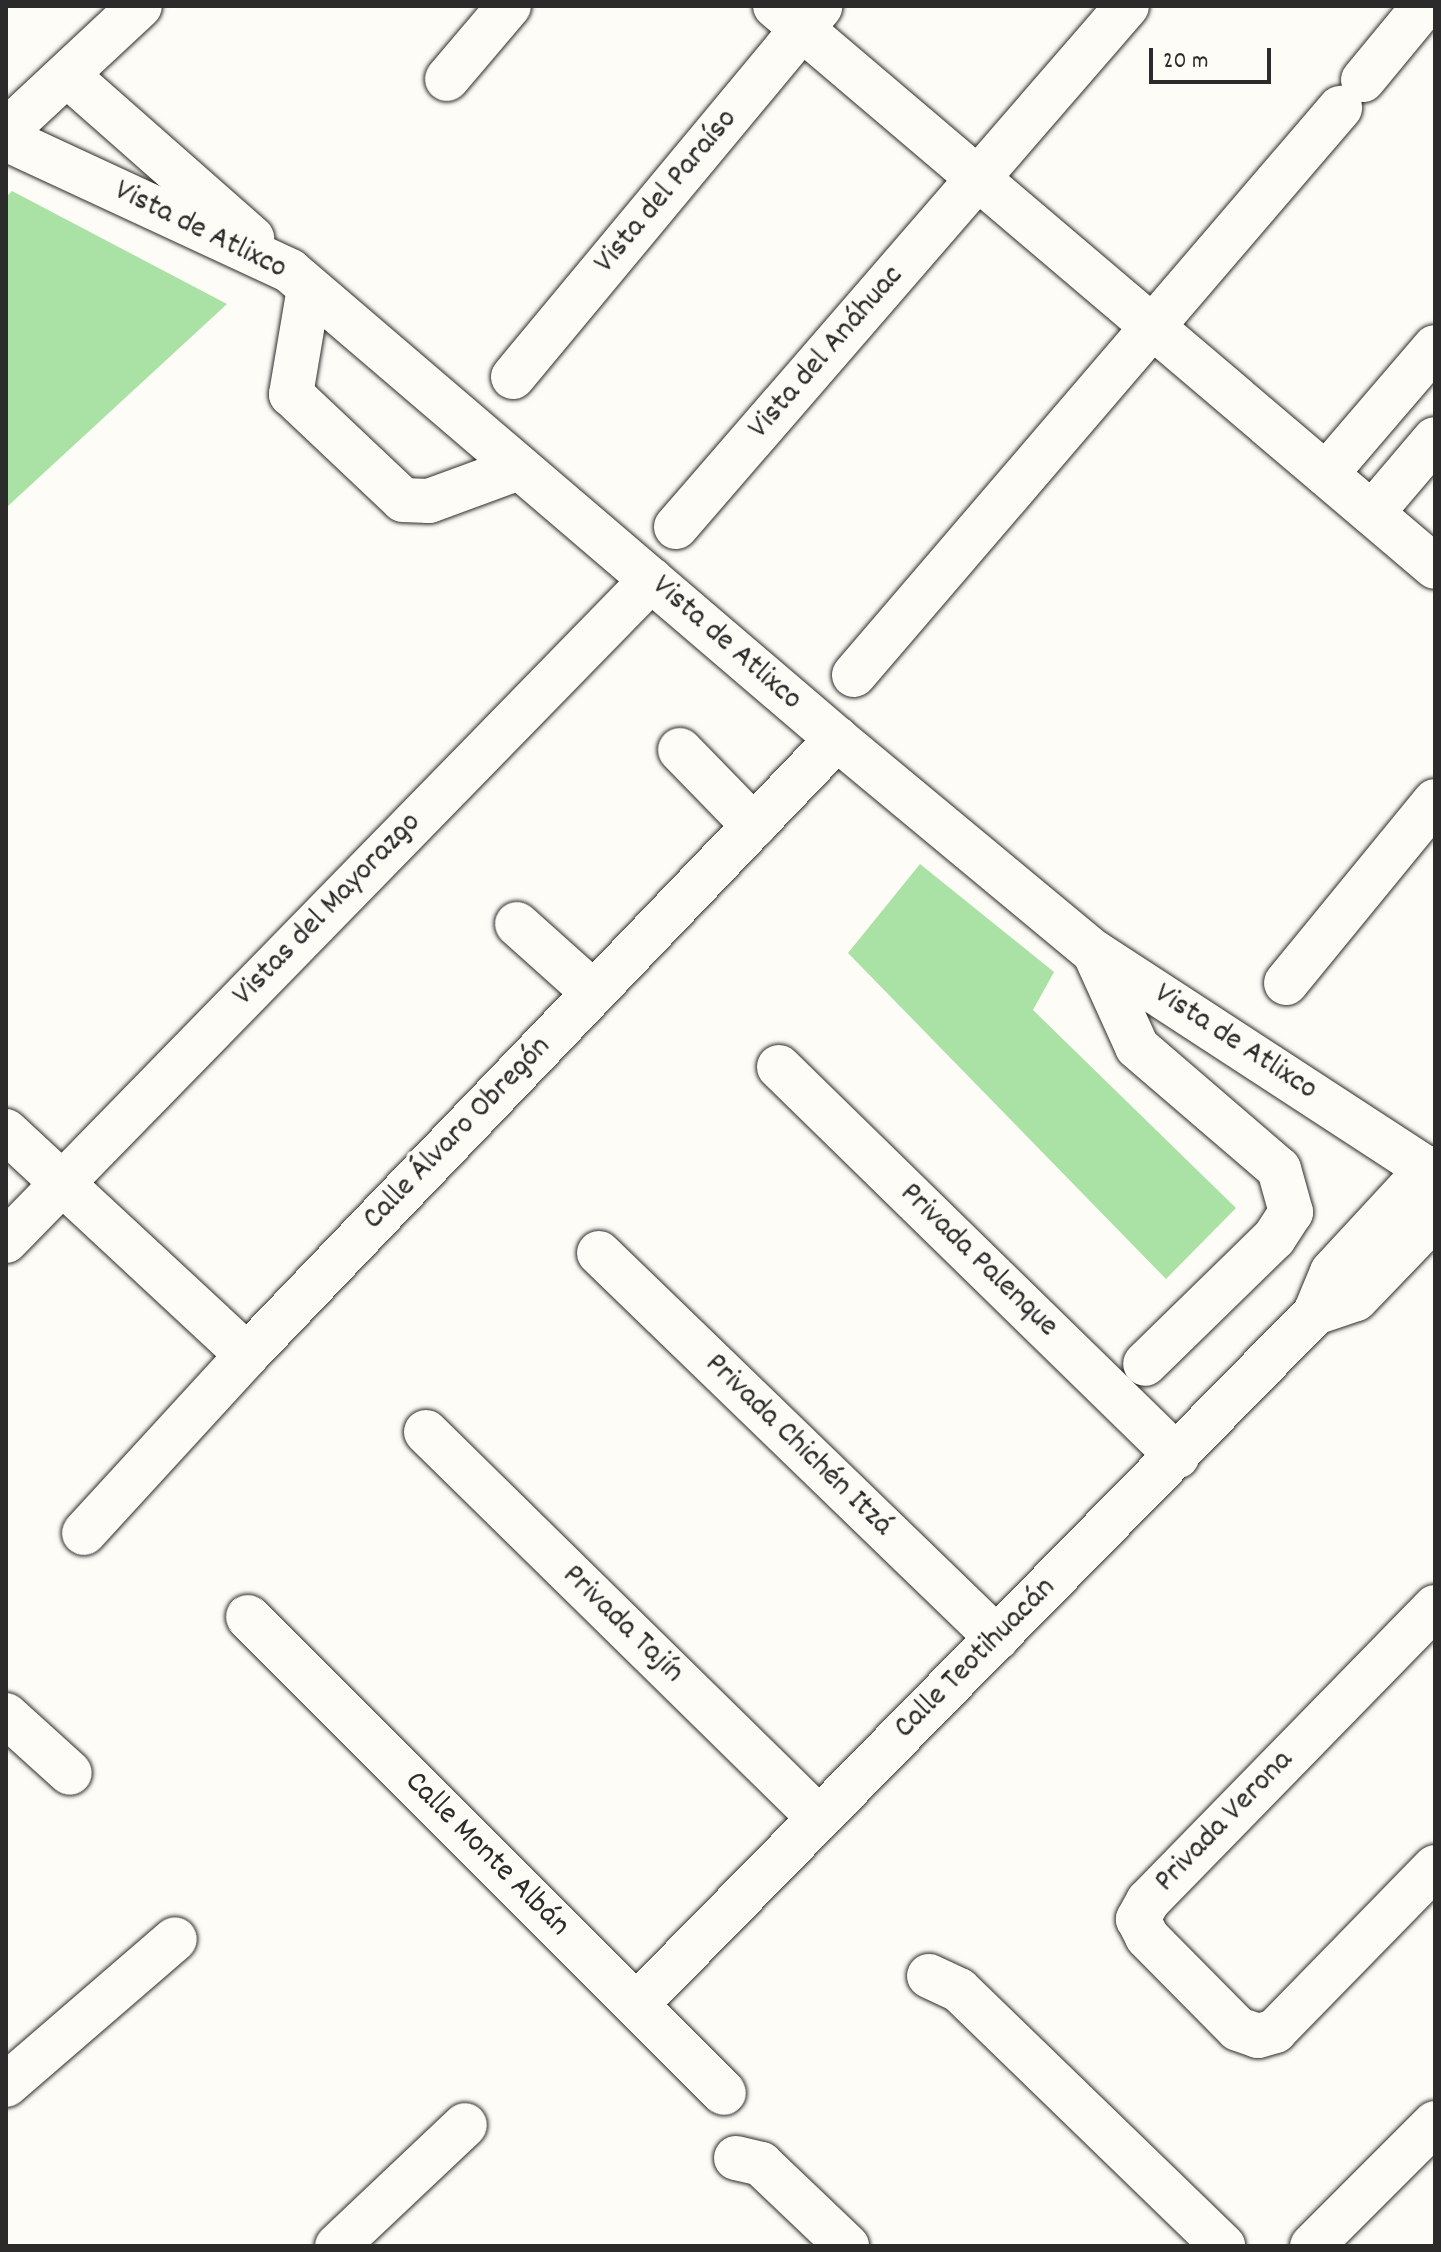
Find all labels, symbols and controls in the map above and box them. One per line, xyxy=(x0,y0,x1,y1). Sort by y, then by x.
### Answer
scale bar xyxy=(1153,32,1275,82)
text: 20 m xyxy=(1163,45,1209,79)
street label: Vista del Paraíso xyxy=(587,102,747,282)
street label: Vista de Atlixco xyxy=(108,173,292,289)
street label: Vista del Anáhuac xyxy=(741,258,913,448)
street label: Vista de Atlixco xyxy=(643,568,809,720)
street label: Vistas del Mayorazgo xyxy=(226,805,430,1015)
street label: Vista de Atlixco xyxy=(1146,976,1324,1110)
street label: Calle Álvaro Obregón xyxy=(356,1029,560,1239)
street label: Privada Palenque xyxy=(891,1176,1065,1346)
street label: Privada Chichén Itzá xyxy=(696,1346,900,1546)
street label: Privada Tajín xyxy=(553,1557,691,1693)
street label: Calle Teotihuacán xyxy=(887,1570,1065,1748)
street label: Privada Verona xyxy=(1148,1743,1302,1901)
street label: Calle Monte Albán xyxy=(395,1764,577,1946)

